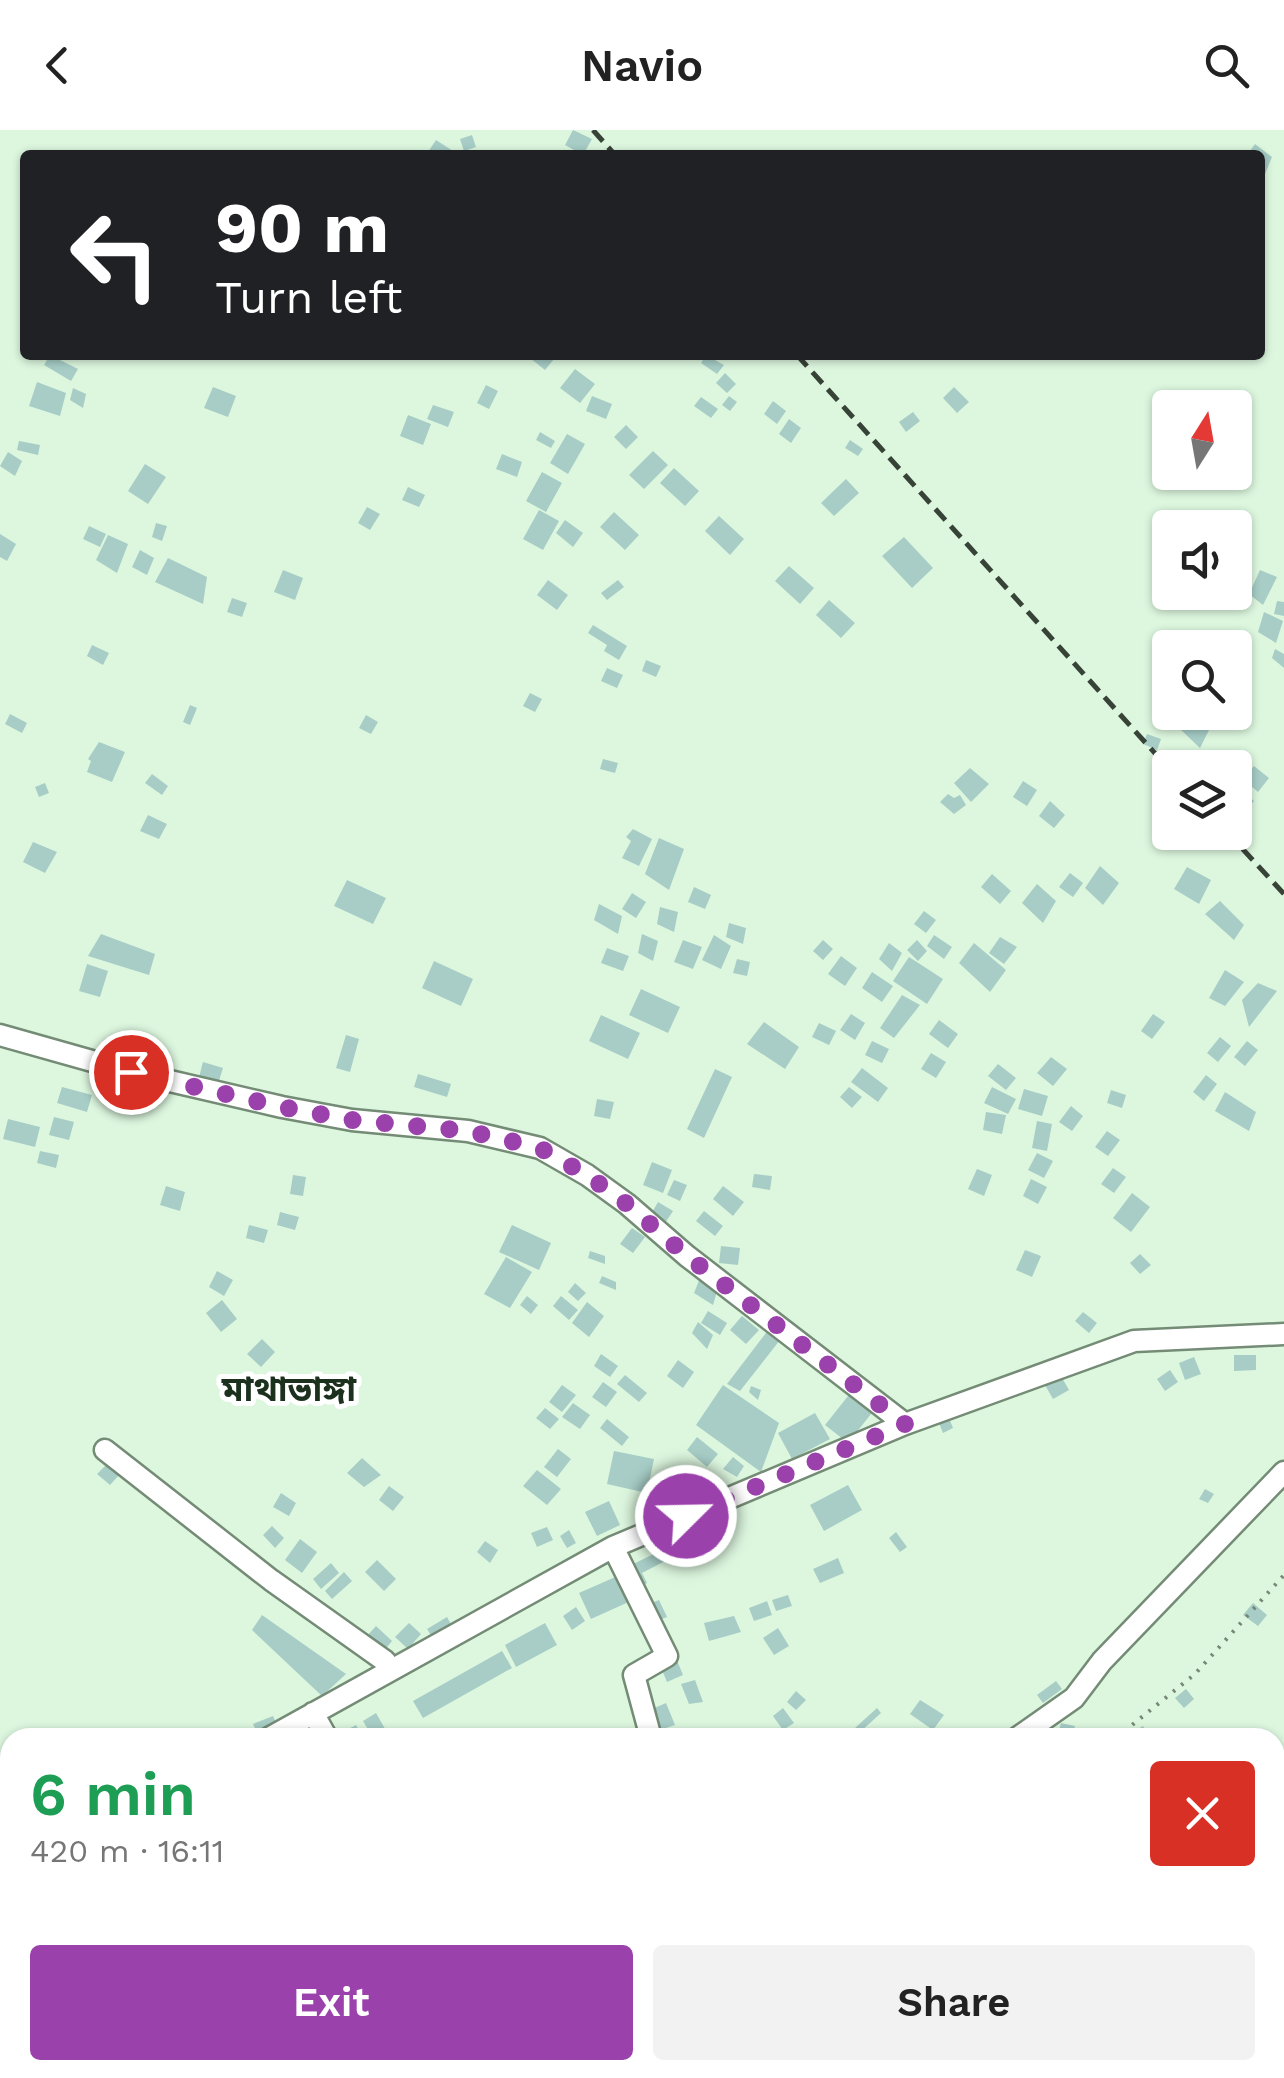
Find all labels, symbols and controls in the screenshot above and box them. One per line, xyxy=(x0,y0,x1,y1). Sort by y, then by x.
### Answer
icon: back xyxy=(30,38,85,93)
icon: search xyxy=(1199,38,1254,93)
text: Navio xyxy=(581,39,703,92)
text: 90 m xyxy=(215,187,389,269)
icon: left xyxy=(50,190,180,320)
text: Turn left xyxy=(215,271,402,324)
north arrow xyxy=(1152,390,1252,490)
map controls xyxy=(1152,390,1252,850)
button: sound xyxy=(1152,510,1252,610)
button: search xyxy=(1152,630,1252,730)
button: layers xyxy=(1152,750,1252,850)
pin xyxy=(89,1030,174,1115)
icon: arrive xyxy=(104,1045,159,1100)
district label: মাথাভাঙ্গা xyxy=(221,1368,357,1410)
position arrow xyxy=(634,1464,738,1568)
text: 6 min xyxy=(30,1759,196,1830)
button: close xyxy=(1150,1761,1255,1866)
text: 420 m · 16:11 xyxy=(30,1832,224,1870)
button: Exit xyxy=(30,1945,633,2060)
button: Share xyxy=(653,1945,1255,2060)

